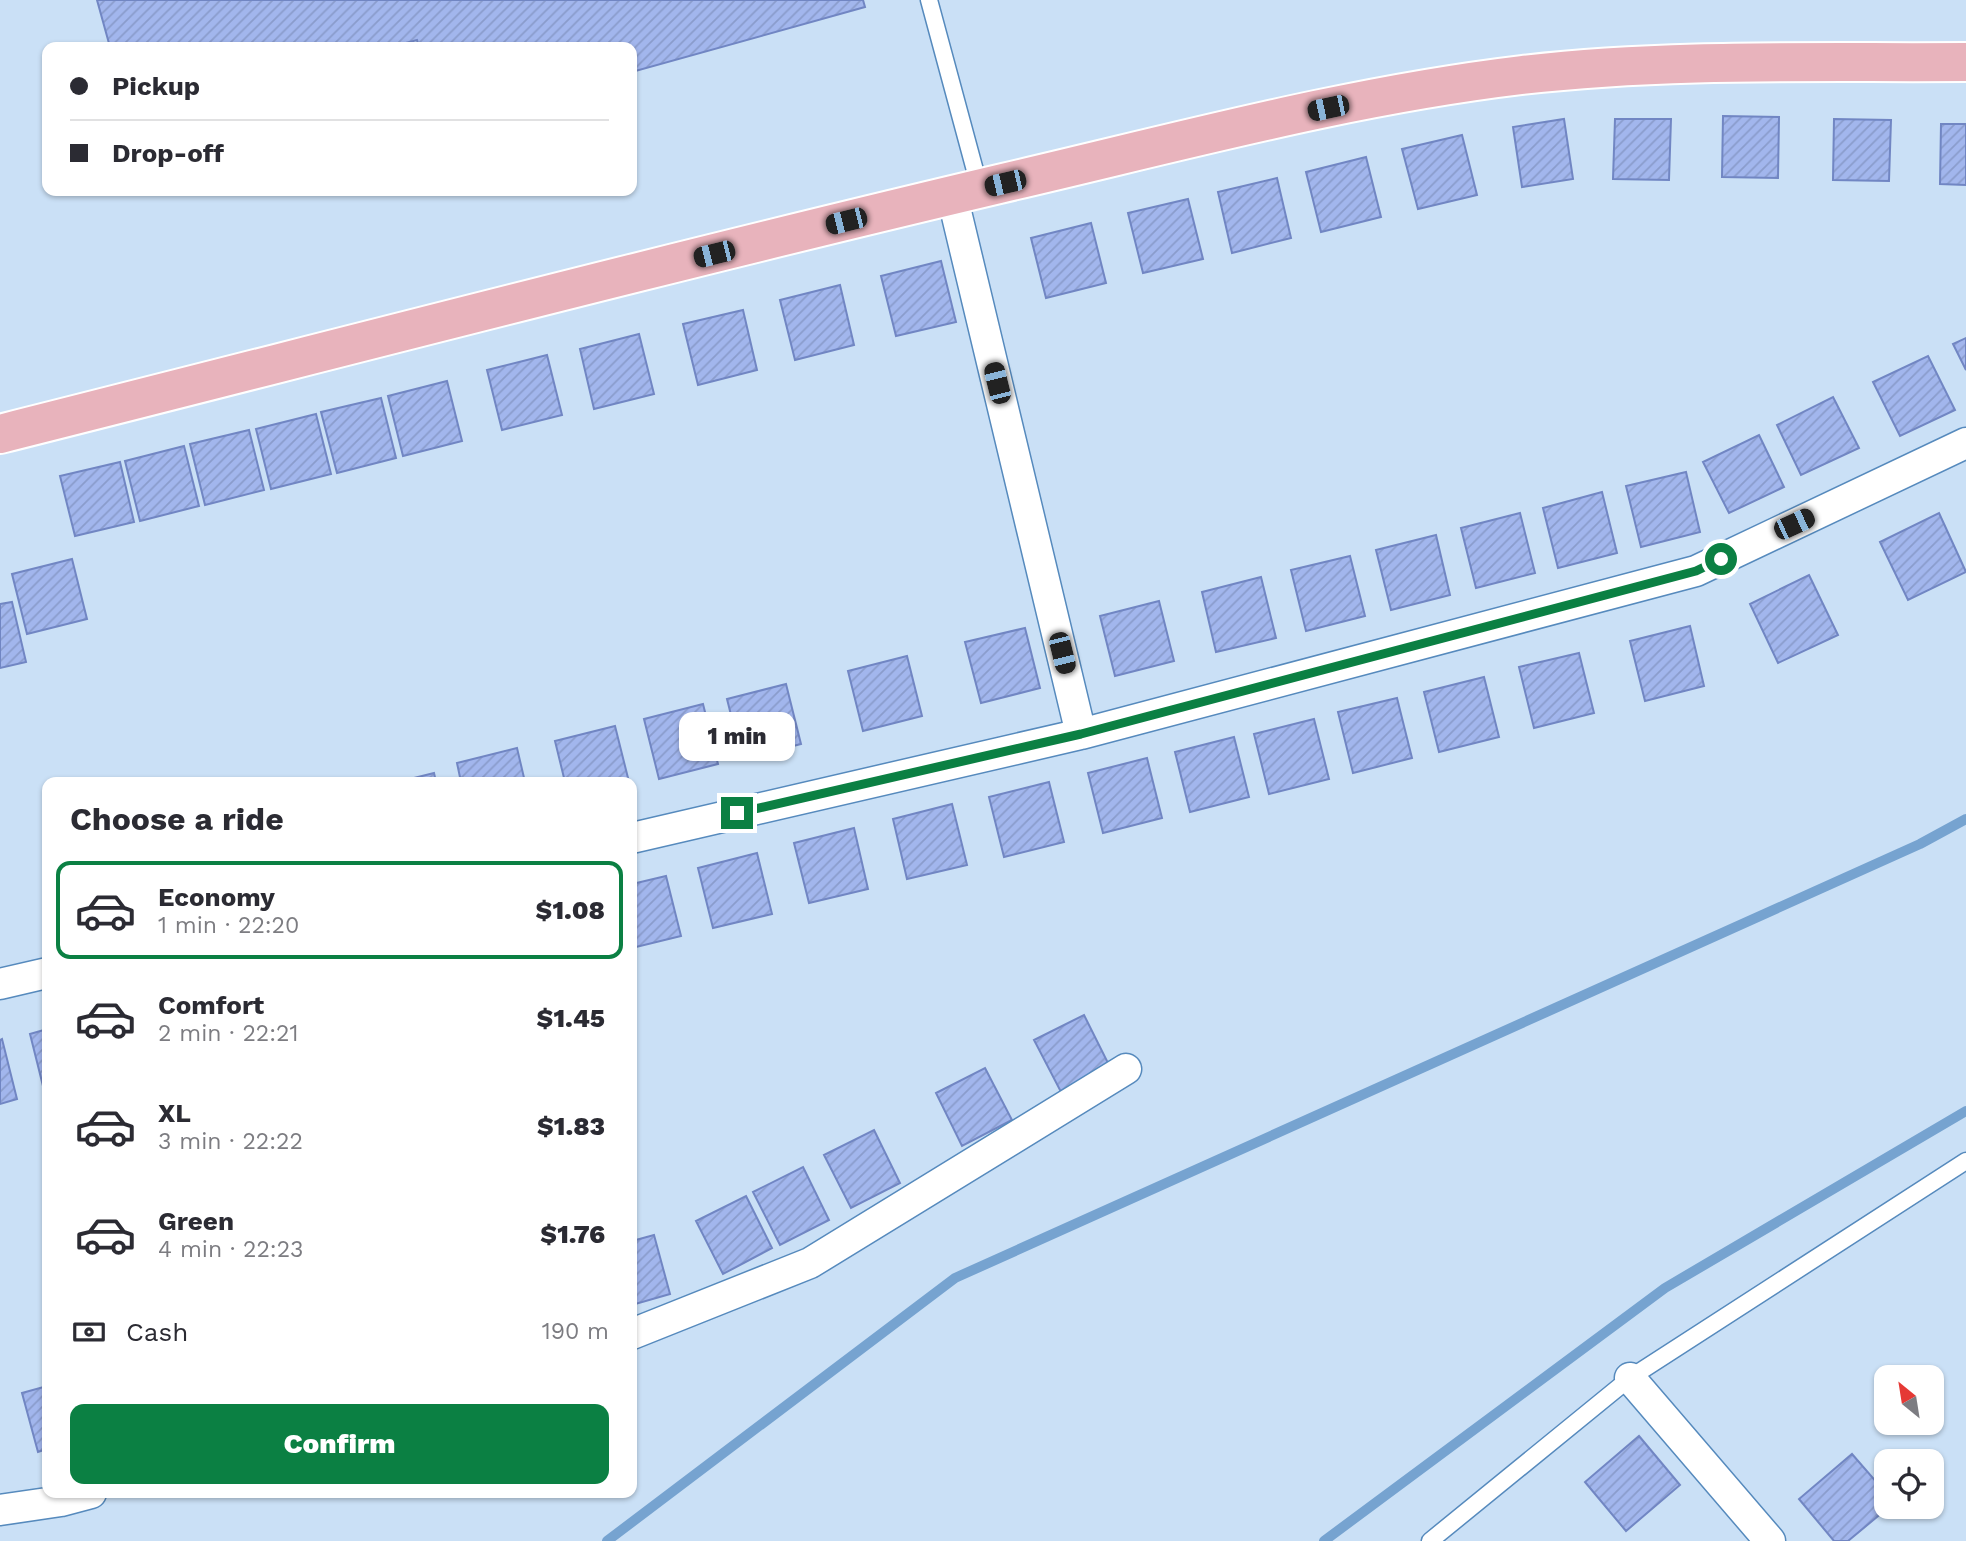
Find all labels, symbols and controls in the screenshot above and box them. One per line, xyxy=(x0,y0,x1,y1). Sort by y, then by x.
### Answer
text: Pickup xyxy=(112,71,200,101)
car xyxy=(1306,93,1351,123)
text: Drop-off xyxy=(112,138,224,168)
car xyxy=(983,168,1028,198)
car xyxy=(824,206,869,236)
car xyxy=(692,239,737,269)
car xyxy=(982,360,1013,406)
car xyxy=(1771,506,1818,542)
route start xyxy=(1705,543,1737,575)
car xyxy=(1047,630,1078,676)
callout: 1 min xyxy=(679,712,795,760)
text: 1 min xyxy=(707,723,767,750)
route end xyxy=(721,797,753,829)
text: Choose a ride xyxy=(70,800,284,838)
icon: car xyxy=(74,879,137,942)
text: Economy xyxy=(158,882,275,912)
text: $1.08 xyxy=(536,895,605,925)
text: 1 min · 22:20 xyxy=(158,912,299,939)
icon: car xyxy=(74,987,137,1050)
text: Comfort xyxy=(158,990,264,1020)
text: $1.45 xyxy=(537,1003,605,1033)
text: 2 min · 22:21 xyxy=(158,1020,298,1047)
icon: car xyxy=(74,1095,137,1158)
text: XL xyxy=(158,1098,191,1128)
text: $1.83 xyxy=(537,1111,605,1141)
text: 3 min · 22:22 xyxy=(158,1128,303,1155)
icon: car xyxy=(74,1203,137,1266)
text: Green xyxy=(158,1206,234,1236)
text: $1.76 xyxy=(540,1219,605,1249)
text: 4 min · 22:23 xyxy=(158,1236,304,1263)
icon: cash xyxy=(70,1313,108,1351)
text: Cash xyxy=(126,1317,188,1347)
text: 190 m xyxy=(542,1318,609,1345)
north arrow xyxy=(1874,1365,1944,1435)
map controls xyxy=(1874,1365,1944,1519)
button: Confirm xyxy=(70,1404,609,1484)
button: locate xyxy=(1874,1449,1944,1519)

